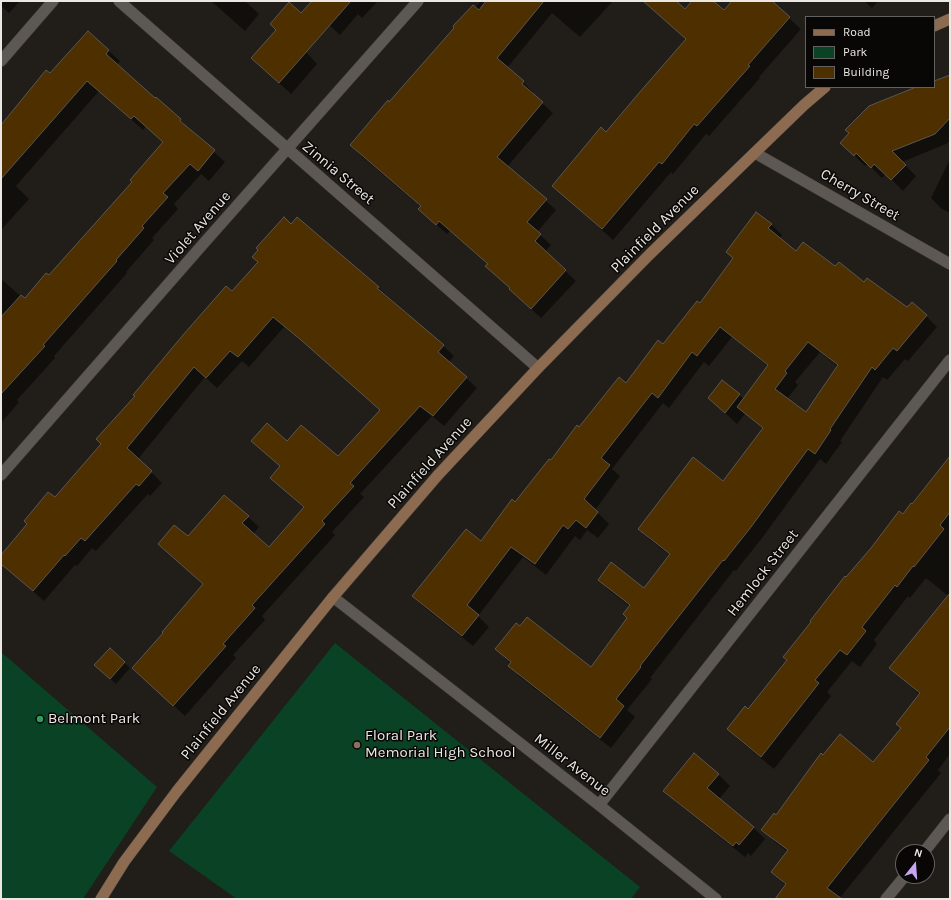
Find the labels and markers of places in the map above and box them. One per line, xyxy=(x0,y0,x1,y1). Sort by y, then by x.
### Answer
place label: Belmont Park xyxy=(48,710,140,728)
marker: Belmont Park xyxy=(35,714,45,724)
place label: Floral Park Memorial High School xyxy=(365,727,516,762)
marker: Floral Park Memorial High School xyxy=(352,740,362,750)

